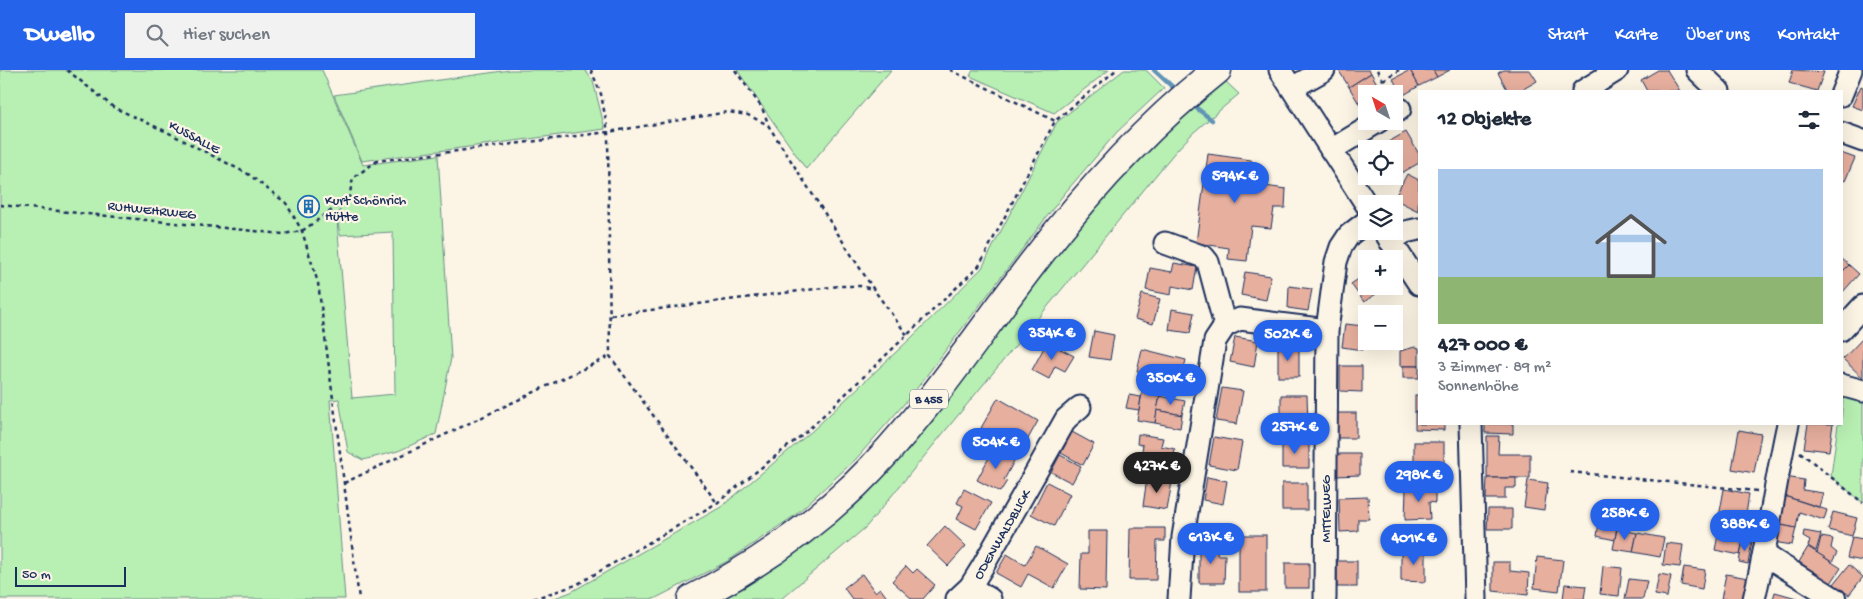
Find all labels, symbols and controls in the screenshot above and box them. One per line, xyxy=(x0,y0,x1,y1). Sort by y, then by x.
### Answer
search box xyxy=(125,13,475,58)
text: Dwello xyxy=(25,21,95,50)
icon: search xyxy=(143,21,171,49)
text: Hier suchen xyxy=(183,24,270,47)
text: Start xyxy=(1548,25,1587,46)
text: Karte xyxy=(1615,25,1658,46)
text: Über uns xyxy=(1686,25,1749,46)
text: Kontakt xyxy=(1777,25,1838,46)
north arrow xyxy=(1358,85,1402,130)
map controls xyxy=(1358,85,1403,350)
icon: filters xyxy=(1795,106,1823,134)
text: 12 Objekte xyxy=(1438,108,1531,133)
street label: KUSSALLE xyxy=(165,118,224,159)
button: locate xyxy=(1358,140,1403,185)
pin: 594K € xyxy=(1194,162,1276,204)
text: 594K € xyxy=(1212,168,1258,187)
place label: Kurt Schönrich Hütte xyxy=(325,193,407,226)
building icon: Kurt Schönrich Hütte xyxy=(297,195,321,219)
button: layers xyxy=(1358,195,1403,240)
street label: RUHWEHRWEG xyxy=(107,198,198,225)
icon: home xyxy=(1586,201,1676,291)
button: + xyxy=(1358,250,1403,295)
button: − xyxy=(1358,305,1403,350)
pin: 354K € xyxy=(1011,318,1093,361)
pin: 502K € xyxy=(1247,320,1329,362)
text: 354K € xyxy=(1029,325,1075,344)
text: 502K € xyxy=(1264,326,1312,345)
text: 427 000 € xyxy=(1438,334,1527,359)
text: 3 Zimmer · 89 m² xyxy=(1438,359,1551,378)
pin: 350K € xyxy=(1130,364,1212,406)
text: 350K € xyxy=(1147,370,1195,389)
text: Sonnenhöhe xyxy=(1438,378,1519,397)
road number: B 455 xyxy=(910,390,948,408)
pin: 257K € xyxy=(1254,412,1336,455)
text: 257K € xyxy=(1272,419,1318,438)
pin: 504K € xyxy=(955,428,1037,470)
text: 504K € xyxy=(972,434,1020,453)
pin: 427K € xyxy=(1116,452,1198,494)
text: 427K € xyxy=(1134,458,1180,477)
pin: 298K € xyxy=(1378,460,1460,503)
text: 298K € xyxy=(1396,467,1442,486)
street label: MITTELWEG xyxy=(1319,474,1336,543)
street label: ODENWALDBLICK xyxy=(971,486,1036,583)
pin: 258K € xyxy=(1584,498,1666,541)
text: 258K € xyxy=(1601,505,1649,524)
pin: 388K € xyxy=(1704,510,1786,552)
text: 388K € xyxy=(1721,516,1769,535)
pin: 613K € xyxy=(1170,522,1252,565)
pin: 401K € xyxy=(1373,524,1455,566)
text: 613K € xyxy=(1189,529,1234,548)
text: 401K € xyxy=(1391,530,1437,549)
scale bar xyxy=(15,564,126,587)
text: 50 m xyxy=(22,567,51,584)

